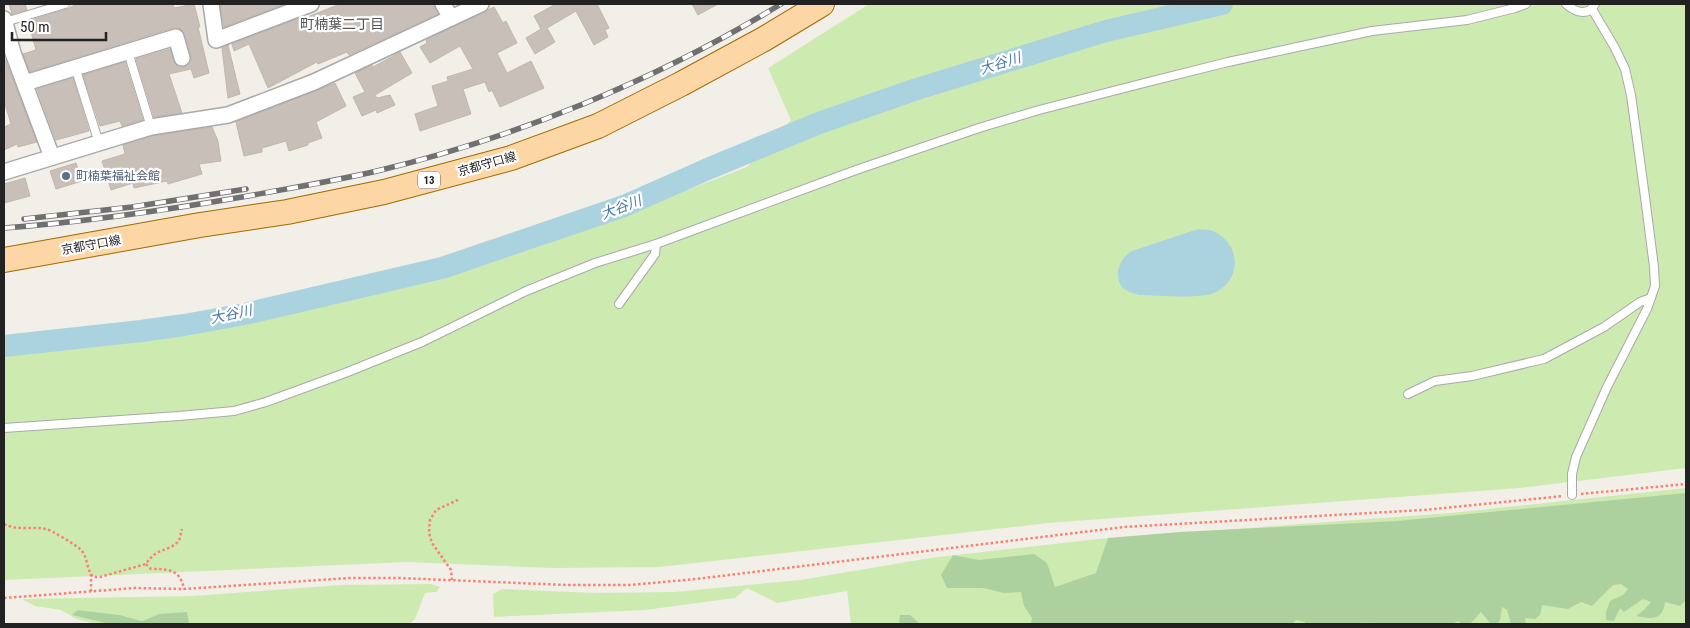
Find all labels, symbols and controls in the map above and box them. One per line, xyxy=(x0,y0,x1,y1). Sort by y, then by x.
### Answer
scale bar xyxy=(12,10,106,42)
district label: 町楠葉二丁目 xyxy=(300,16,384,32)
text: 50 m xyxy=(20,18,50,36)
water label: 大谷川 xyxy=(978,49,1024,77)
street label: 京都守口線 xyxy=(456,149,518,179)
place label: 町楠葉福祉会館 xyxy=(76,169,160,183)
marker: 町楠葉福祉会館 xyxy=(60,170,72,182)
road number: 13 xyxy=(418,172,440,188)
water label: 大谷川 xyxy=(599,191,645,222)
street label: 京都守口線 xyxy=(60,233,122,257)
water label: 大谷川 xyxy=(209,301,255,326)

